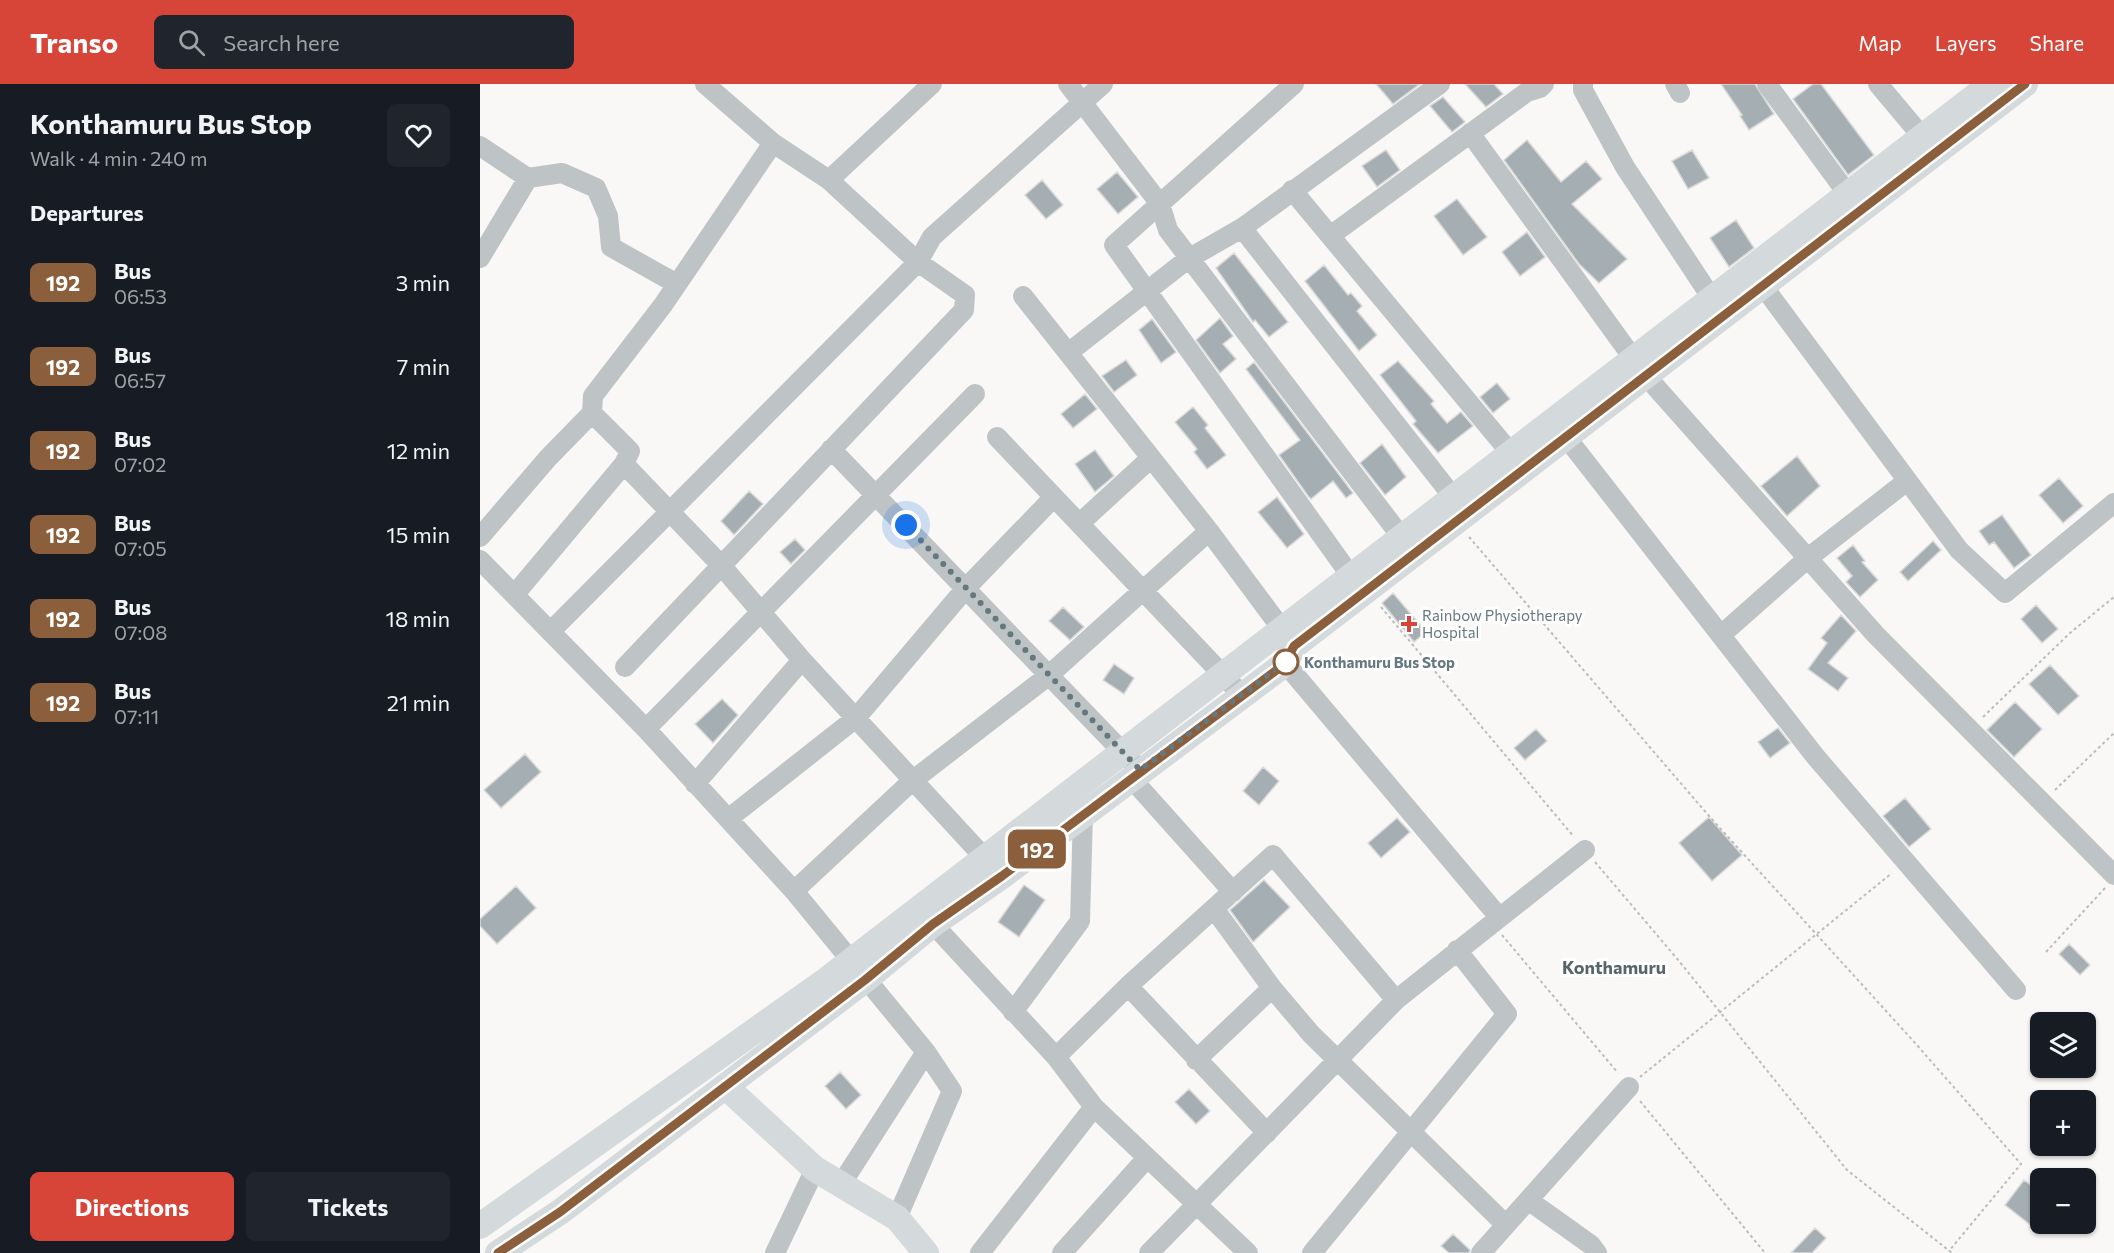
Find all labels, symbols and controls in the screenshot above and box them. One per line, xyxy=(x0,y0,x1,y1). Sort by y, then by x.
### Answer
search box xyxy=(154,15,574,69)
text: Transo xyxy=(30,25,118,59)
icon: search xyxy=(175,26,208,59)
text: Search here xyxy=(223,29,340,56)
text: Map xyxy=(1858,30,1902,55)
text: Layers xyxy=(1935,30,1997,55)
text: Share xyxy=(2030,30,2084,55)
button: heart xyxy=(387,104,450,167)
text: Konthamuru Bus Stop xyxy=(30,106,312,140)
text: Walk · 4 min · 240 m xyxy=(30,146,207,170)
text: Departures xyxy=(30,199,144,226)
text: Bus xyxy=(114,257,151,284)
text: 3 min xyxy=(396,269,450,296)
text: 192 xyxy=(46,270,80,295)
text: 06:53 xyxy=(114,284,167,308)
text: Bus xyxy=(114,341,151,368)
text: 7 min xyxy=(397,353,450,380)
text: 192 xyxy=(46,354,80,379)
text: 06:57 xyxy=(114,368,166,392)
text: Bus xyxy=(114,425,151,452)
text: 12 min xyxy=(387,437,450,464)
text: 192 xyxy=(46,438,80,463)
text: 07:02 xyxy=(114,452,166,476)
text: Bus xyxy=(114,509,151,536)
your location xyxy=(891,510,921,540)
text: 15 min xyxy=(386,521,450,548)
text: 192 xyxy=(46,522,80,547)
text: 07:05 xyxy=(114,536,167,560)
text: Bus xyxy=(114,593,151,620)
text: 18 min xyxy=(386,605,450,632)
text: 192 xyxy=(46,606,80,631)
place label: Rainbow Physiotherapy Hospital xyxy=(1422,606,1583,641)
marker: Rainbow Physiotherapy Hospital xyxy=(1400,615,1418,633)
text: 07:08 xyxy=(114,620,167,644)
marker: Konthamuru Bus Stop xyxy=(1273,649,1299,675)
place label: Konthamuru Bus Stop xyxy=(1304,653,1455,671)
text: Bus xyxy=(114,677,151,704)
text: 21 min xyxy=(387,689,450,716)
text: 192 xyxy=(46,690,80,715)
text: 07:11 xyxy=(114,704,159,728)
line badge: 192 xyxy=(1002,830,1072,868)
text: 192 xyxy=(1020,837,1054,862)
district label: Konthamuru xyxy=(1562,956,1666,978)
map controls xyxy=(2030,1012,2096,1234)
button: layers xyxy=(2030,1012,2096,1078)
button: + xyxy=(2030,1090,2096,1156)
button: − xyxy=(2030,1168,2096,1234)
button: Directions xyxy=(30,1172,234,1241)
button: Tickets xyxy=(246,1172,450,1241)

